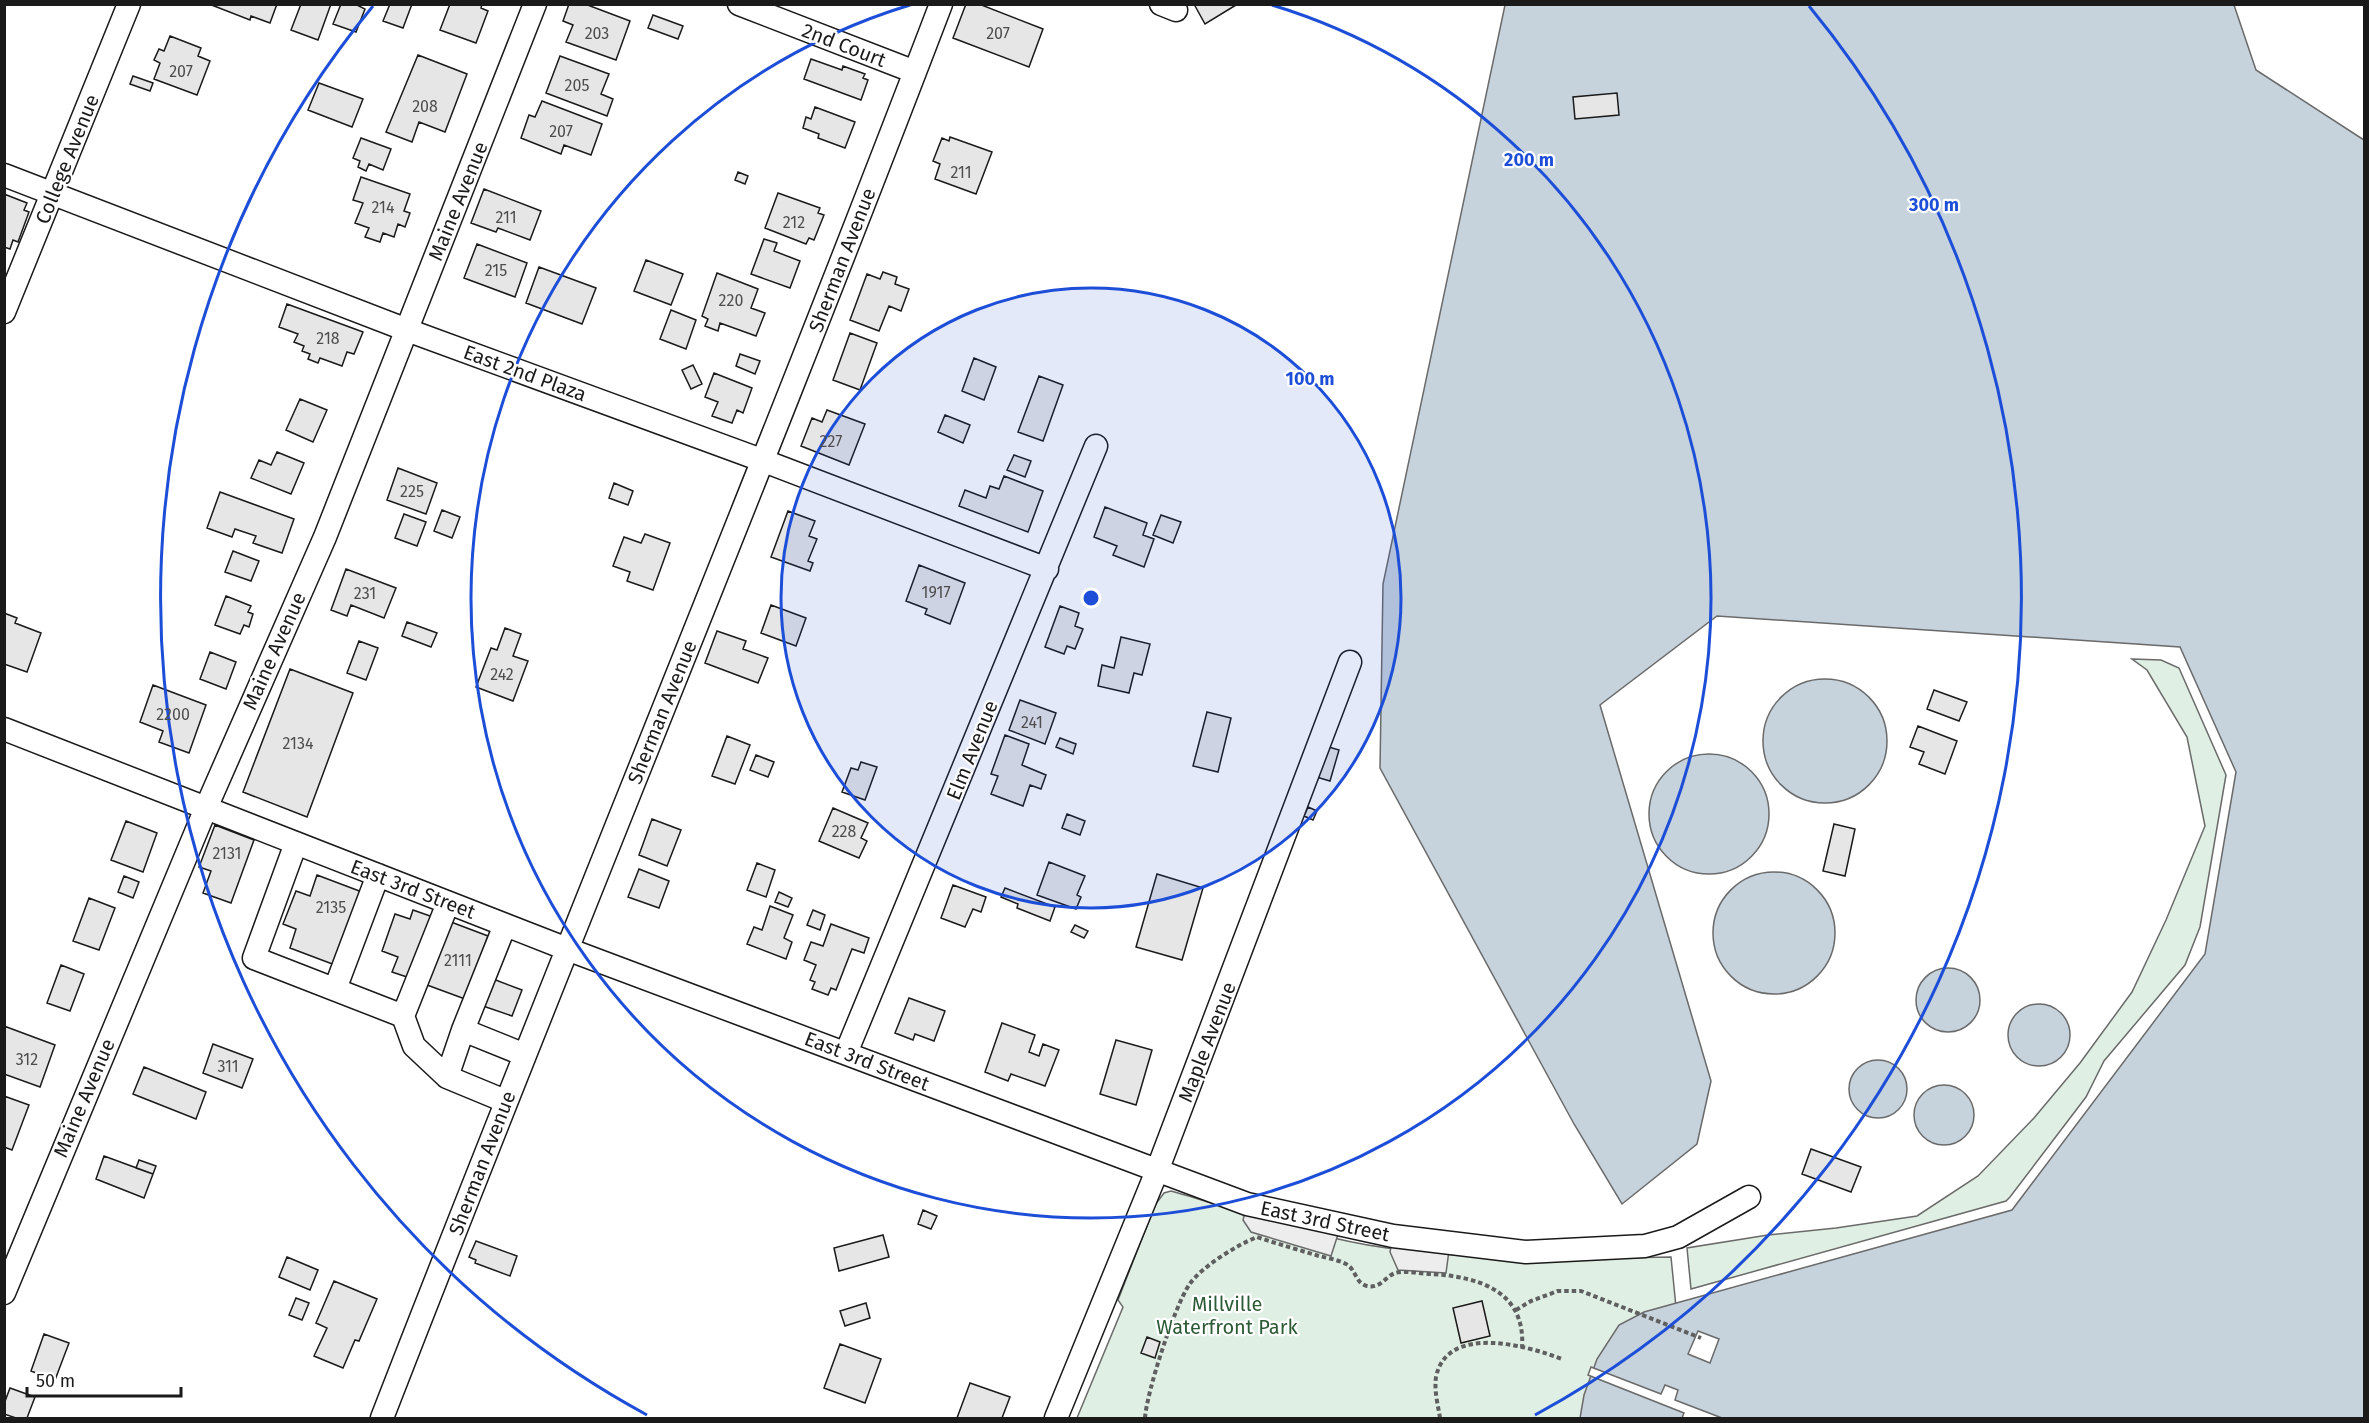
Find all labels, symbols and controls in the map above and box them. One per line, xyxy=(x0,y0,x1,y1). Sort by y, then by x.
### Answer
street label: 2nd Court xyxy=(799,18,890,72)
house number: 203 xyxy=(585,24,609,43)
house number: 207 xyxy=(986,24,1010,43)
house number: 207 xyxy=(169,62,193,81)
house number: 205 xyxy=(565,76,589,95)
street label: College Avenue xyxy=(30,91,104,227)
house number: 208 xyxy=(412,97,438,116)
house number: 207 xyxy=(549,122,573,141)
street label: Maine Avenue xyxy=(423,138,493,264)
text: 200 m xyxy=(1504,149,1554,171)
house number: 211 xyxy=(950,163,972,182)
street label: Sherman Avenue xyxy=(803,184,881,336)
text: 300 m xyxy=(1908,194,1959,216)
house number: 214 xyxy=(372,198,395,217)
house number: 211 xyxy=(495,208,517,227)
house number: 212 xyxy=(783,213,805,232)
house number: 215 xyxy=(485,261,507,280)
house number: 220 xyxy=(719,291,743,310)
house number: 218 xyxy=(316,329,340,348)
street label: East 2nd Plaza xyxy=(460,340,590,406)
text: 100 m xyxy=(1286,368,1334,390)
house number: 227 xyxy=(820,432,842,451)
house number: 225 xyxy=(400,482,424,501)
house number: 1917 xyxy=(921,583,951,602)
house number: 231 xyxy=(354,584,376,603)
street label: Maine Avenue xyxy=(237,588,311,714)
centre of rings xyxy=(1081,588,1101,608)
street label: Sherman Avenue xyxy=(622,637,702,787)
house number: 242 xyxy=(490,665,514,684)
street label: Elm Avenue xyxy=(941,697,1003,803)
house number: 2200 xyxy=(156,705,190,724)
house number: 241 xyxy=(1021,713,1043,732)
house number: 2134 xyxy=(283,734,314,753)
house number: 228 xyxy=(832,822,857,841)
house number: 2131 xyxy=(213,844,241,863)
street label: East 3rd Street xyxy=(347,854,479,924)
house number: 2135 xyxy=(316,898,346,917)
house number: 2111 xyxy=(444,951,472,970)
street label: Maple Avenue xyxy=(1173,979,1241,1105)
street label: East 3rd Street xyxy=(801,1026,933,1096)
street label: Maine Avenue xyxy=(48,1035,120,1161)
house number: 312 xyxy=(16,1050,38,1069)
house number: 311 xyxy=(217,1057,239,1076)
street label: Sherman Avenue xyxy=(443,1087,521,1239)
street label: East 3rd Street xyxy=(1258,1196,1393,1247)
park label: Millville Waterfront Park xyxy=(1156,1292,1298,1339)
scale bar xyxy=(27,1360,182,1398)
text: 50 m xyxy=(36,1370,75,1392)

